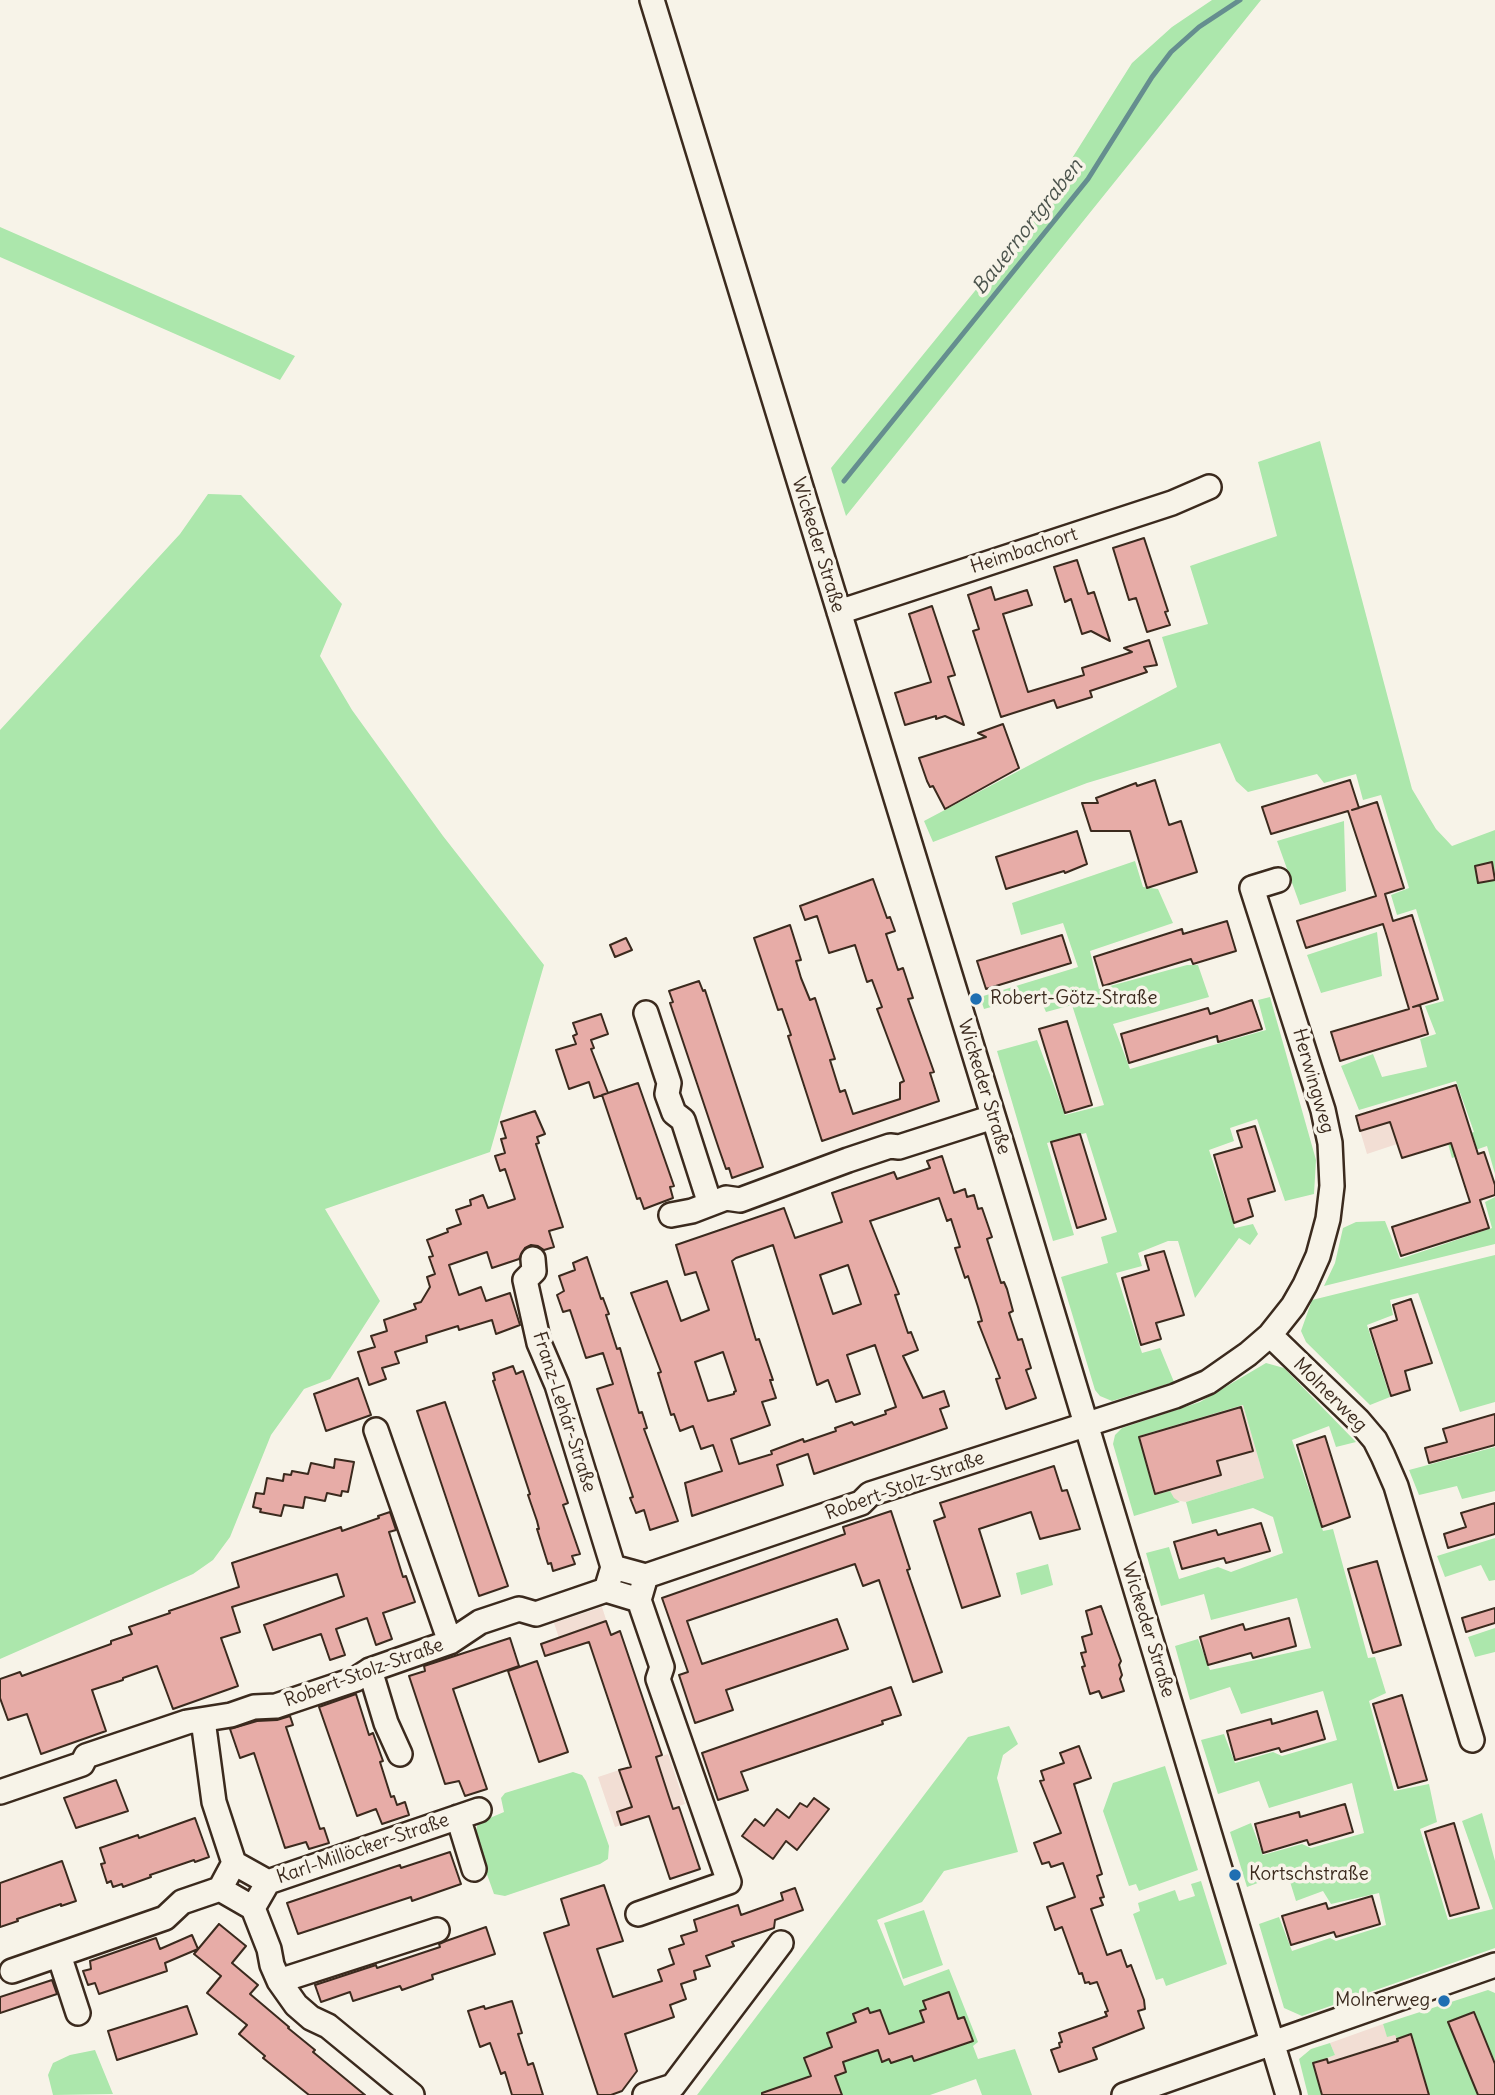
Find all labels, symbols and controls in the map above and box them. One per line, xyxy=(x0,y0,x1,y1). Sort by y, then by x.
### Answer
water label: Bauernortgraben xyxy=(967,154,1089,300)
street label: Wickeder Straße xyxy=(787,475,849,615)
street label: Heimbachort xyxy=(968,523,1080,579)
place label: Robert-Götz-Straße xyxy=(990,988,1157,1010)
marker: Robert-Götz-Straße xyxy=(968,991,984,1007)
street label: Wickeder Straße xyxy=(953,1017,1015,1157)
street label: Herwingweg xyxy=(1287,1026,1339,1136)
street label: Franz-Lehár-Straße xyxy=(527,1329,601,1495)
street label: Molnerweg xyxy=(1288,1353,1372,1437)
street label: Robert-Stolz-Straße xyxy=(822,1447,988,1525)
street label: Wickeder Straße xyxy=(1117,1560,1179,1700)
street label: Robert-Stolz-Straße xyxy=(281,1634,447,1712)
street label: Karl-Millöcker-Straße xyxy=(274,1809,452,1889)
place label: Kortschstraße xyxy=(1249,1864,1369,1886)
marker: Kortschstraße xyxy=(1227,1867,1243,1883)
place label: Molnerweg xyxy=(1335,1990,1430,2012)
marker: Molnerweg xyxy=(1436,1993,1452,2009)

